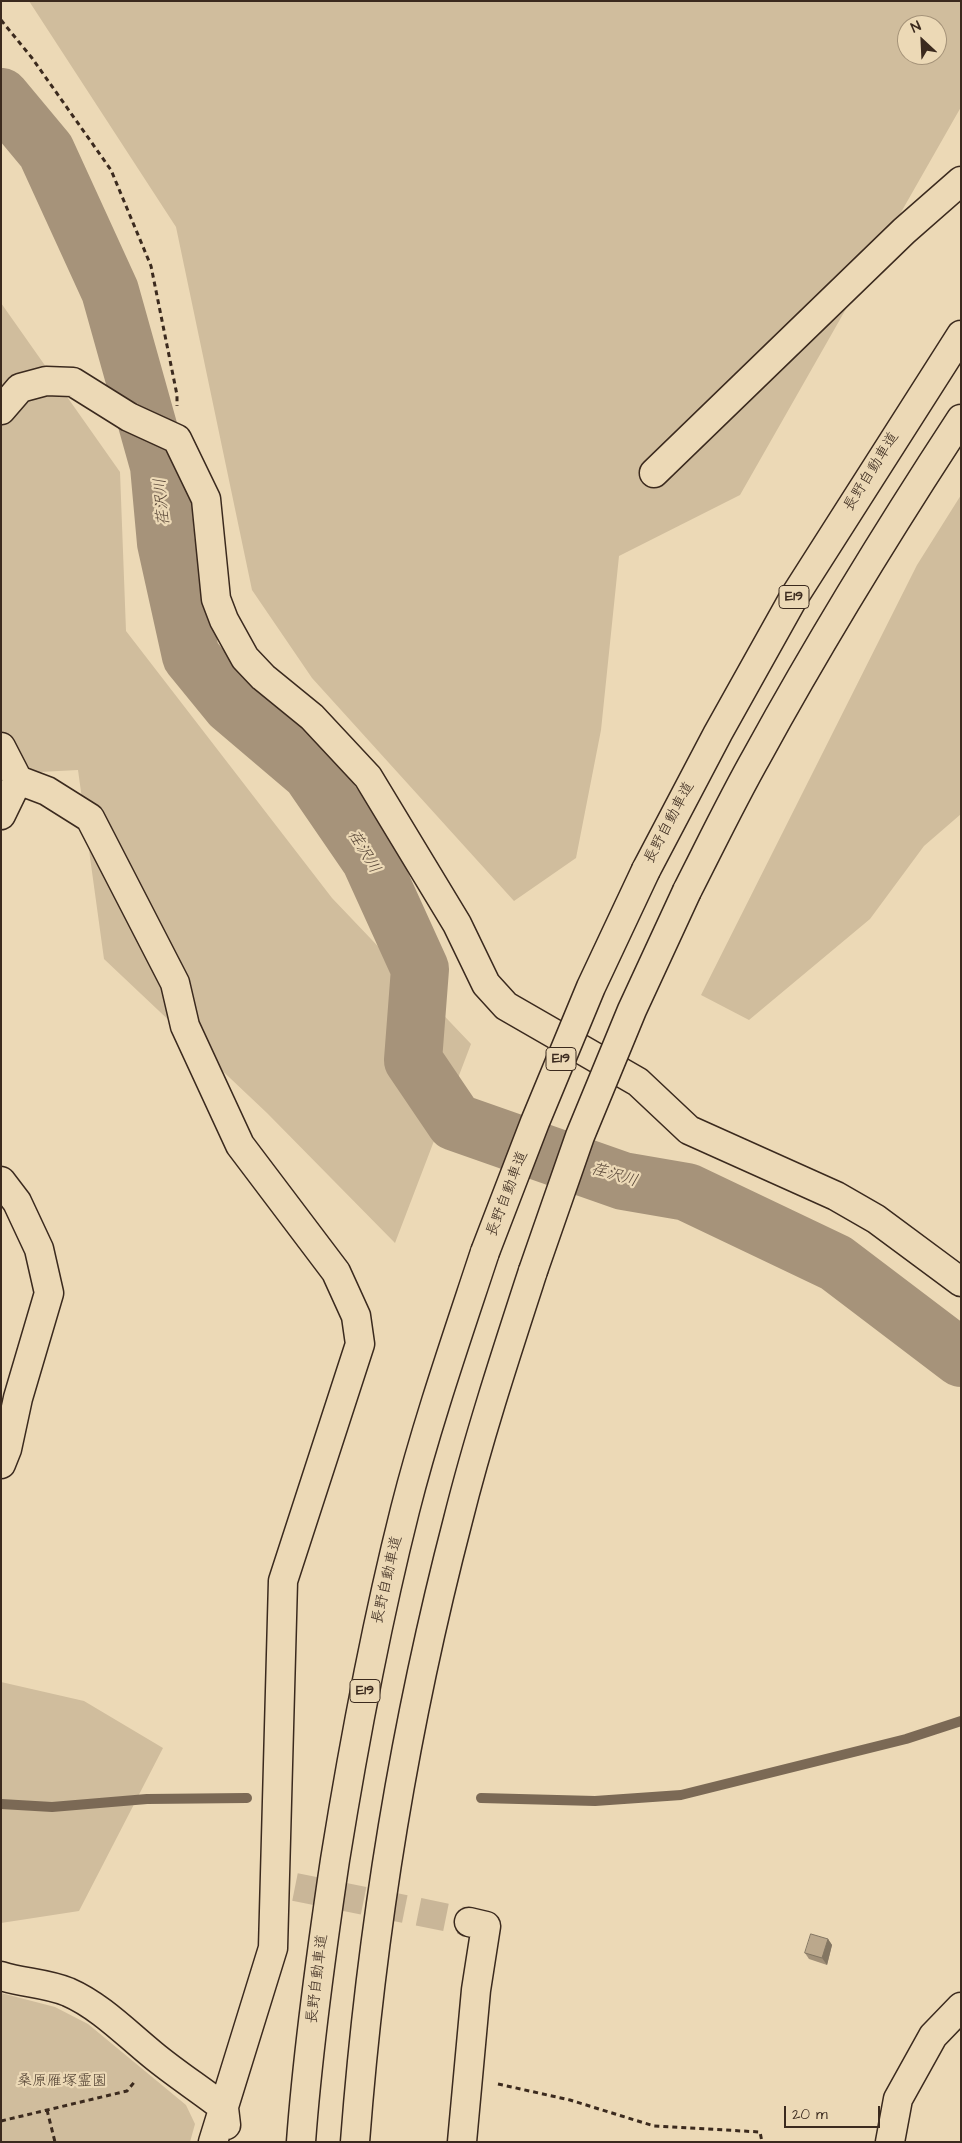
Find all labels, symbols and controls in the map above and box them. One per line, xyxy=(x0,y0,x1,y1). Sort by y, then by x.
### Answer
north arrow xyxy=(897,15,947,65)
text: N xyxy=(908,16,924,38)
street label: 長野自動車道 xyxy=(841,429,903,515)
water label: 荏沢川 xyxy=(151,477,175,527)
road number: E19 xyxy=(779,586,809,608)
street label: 長野自動車道 xyxy=(641,779,699,867)
water label: 荏沢川 xyxy=(342,826,384,878)
road number: E19 xyxy=(546,1048,576,1070)
street label: 長野自動車道 xyxy=(483,1149,533,1239)
water label: 荏沢川 xyxy=(588,1160,640,1192)
street label: 長野自動車道 xyxy=(369,1534,407,1626)
road number: E19 xyxy=(350,1680,380,1702)
street label: 長野自動車道 xyxy=(304,1933,332,2025)
park label: 桑原雁塚霊園 xyxy=(17,2073,107,2091)
scale bar xyxy=(787,2096,883,2128)
text: 20 m xyxy=(792,2104,828,2125)

